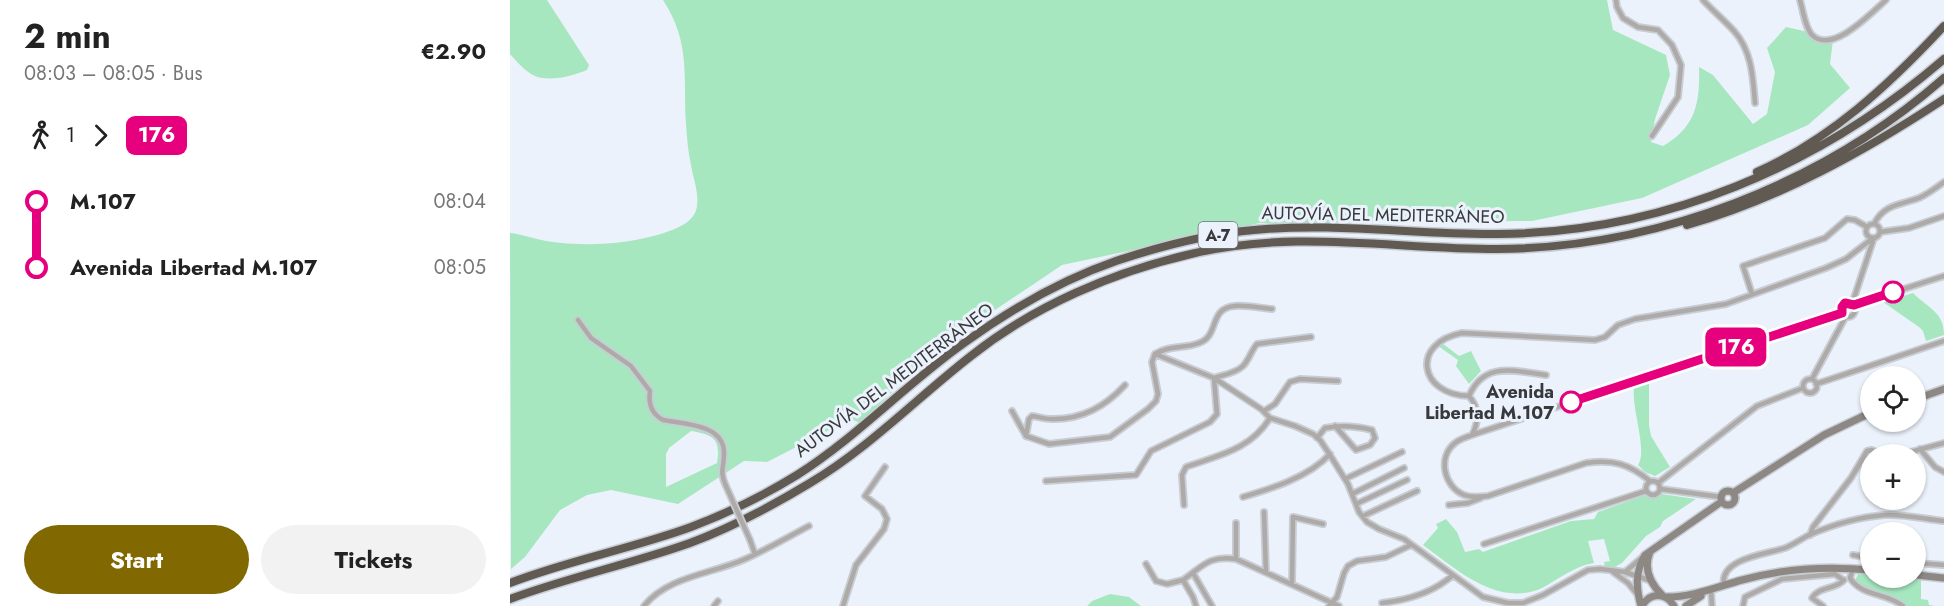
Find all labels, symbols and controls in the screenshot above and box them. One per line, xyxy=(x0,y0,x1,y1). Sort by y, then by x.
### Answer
text: 2 min xyxy=(24,13,111,60)
text: €2.90 xyxy=(421,35,486,67)
text: 08:03 – 08:05 · Bus xyxy=(24,59,203,88)
icon: walk xyxy=(24,119,57,152)
icon: forward xyxy=(84,119,117,152)
text: 176 xyxy=(138,120,175,150)
text: 1 xyxy=(66,121,75,150)
text: M.107 xyxy=(70,185,136,217)
text: 08:04 xyxy=(433,187,486,216)
street label: AUTOVÍA DEL MEDITERRÁNEO xyxy=(1261,200,1505,230)
road number: A-7 xyxy=(1198,222,1238,248)
text: Avenida Libertad M.107 xyxy=(70,251,317,283)
text: 08:05 xyxy=(434,253,486,282)
unlabelled marker xyxy=(1882,281,1904,303)
street label: AUTOVÍA DEL MEDITERRÁNEO xyxy=(789,296,999,464)
line badge: 176 xyxy=(1702,328,1770,366)
text: 176 xyxy=(1717,332,1755,362)
map controls xyxy=(1860,366,1926,588)
button: locate xyxy=(1860,366,1926,432)
place label: Avenida Libertad M.107 xyxy=(1425,379,1554,426)
marker: Avenida Libertad M.107 xyxy=(1560,391,1582,413)
button: + xyxy=(1860,444,1926,510)
button: − xyxy=(1860,522,1926,588)
button: Start xyxy=(24,525,249,594)
button: Tickets xyxy=(261,525,486,594)

